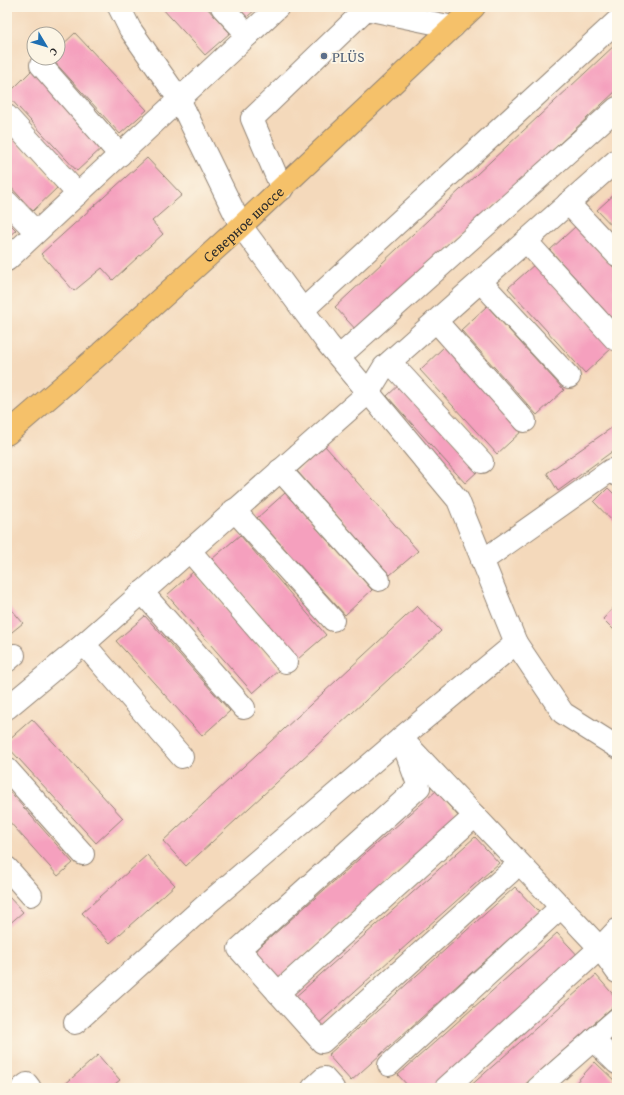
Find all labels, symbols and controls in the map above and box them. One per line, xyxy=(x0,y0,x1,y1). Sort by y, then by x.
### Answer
north arrow xyxy=(26,26,66,66)
text: С xyxy=(46,45,62,60)
place label: PLÜS xyxy=(332,46,365,67)
marker: PLÜS xyxy=(319,51,329,61)
street label: Северное шоссе xyxy=(198,181,288,267)

